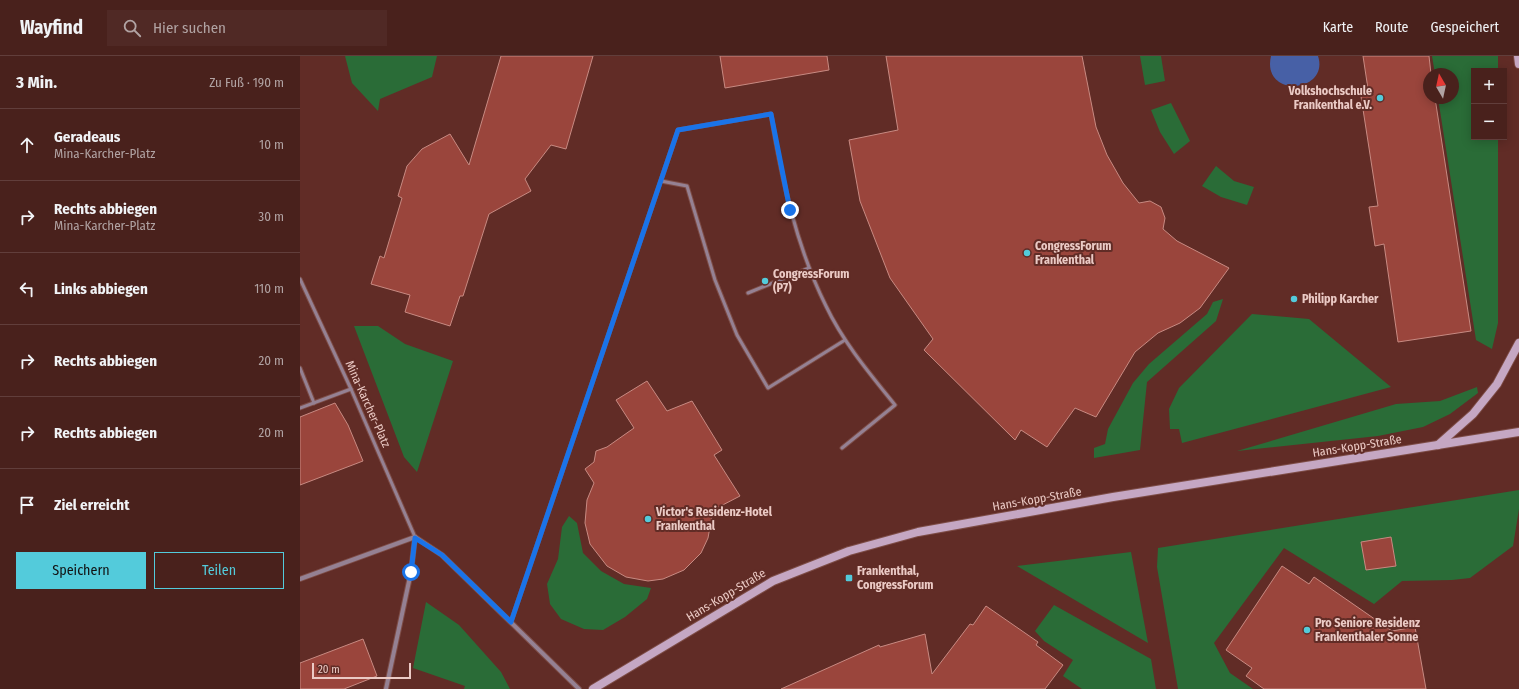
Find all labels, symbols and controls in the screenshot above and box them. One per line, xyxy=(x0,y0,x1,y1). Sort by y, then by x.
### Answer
search box xyxy=(107,10,387,46)
text: Wayfind xyxy=(20,16,83,39)
icon: search xyxy=(121,17,143,39)
text: Hier suchen xyxy=(153,19,226,37)
text: Karte xyxy=(1323,19,1353,36)
text: Route xyxy=(1375,19,1408,36)
text: Gespeichert xyxy=(1430,19,1499,36)
north arrow xyxy=(1423,68,1459,104)
map controls xyxy=(1471,68,1507,140)
button: + xyxy=(1471,68,1507,104)
text: 3 Min. xyxy=(16,72,57,93)
text: Zu Fuß · 190 m xyxy=(209,75,284,90)
place label: Volkshochschule Frankenthal e.V. xyxy=(1287,84,1372,112)
marker: Volkshochschule Frankenthal e.V. xyxy=(1375,93,1385,103)
button: − xyxy=(1471,104,1507,140)
text: Geradeaus xyxy=(54,128,120,146)
icon: ahead xyxy=(16,134,38,156)
text: 10 m xyxy=(259,137,284,152)
text: Mina-Karcher-Platz xyxy=(54,146,155,161)
text: Rechts abbiegen xyxy=(54,200,157,218)
route end xyxy=(781,201,799,219)
icon: right xyxy=(16,206,38,228)
text: 30 m xyxy=(258,209,284,224)
text: Mina-Karcher-Platz xyxy=(54,218,155,233)
place label: CongressForum Frankenthal xyxy=(1035,239,1111,267)
marker: CongressForum Frankenthal xyxy=(1022,248,1032,258)
place label: CongressForum (P7) xyxy=(773,267,849,295)
marker: CongressForum (P7) xyxy=(760,276,770,286)
icon: left xyxy=(16,278,38,300)
text: Links abbiegen xyxy=(54,280,148,298)
text: 110 m xyxy=(254,281,284,296)
place label: Philipp Karcher xyxy=(1302,292,1379,306)
marker: Philipp Karcher xyxy=(1289,294,1299,304)
icon: right xyxy=(16,350,38,372)
text: Rechts abbiegen xyxy=(54,352,157,370)
text: 20 m xyxy=(258,353,284,368)
street label: Mina-Karcher-Platz xyxy=(343,358,394,450)
icon: right xyxy=(16,422,38,444)
text: Rechts abbiegen xyxy=(54,424,157,442)
text: 20 m xyxy=(258,425,284,440)
street label: Hans-Kopp-Straße xyxy=(1311,432,1403,460)
street label: Hans-Kopp-Straße xyxy=(991,484,1083,514)
icon: arrive xyxy=(16,494,38,516)
text: Ziel erreicht xyxy=(54,496,129,514)
place label: Victor's Residenz-Hotel Frankenthal xyxy=(655,505,773,533)
marker: Victor's Residenz-Hotel Frankenthal xyxy=(643,514,653,524)
button: Speichern xyxy=(16,552,146,589)
button: Teilen xyxy=(154,552,284,589)
route start xyxy=(402,563,420,581)
place label: Frankenthal, CongressForum xyxy=(857,564,933,592)
street label: Hans-Kopp-Straße xyxy=(684,566,768,624)
marker: Frankenthal, CongressForum xyxy=(844,573,854,583)
place label: Pro Seniore Residenz Frankenthaler Sonne xyxy=(1315,616,1420,644)
marker: Pro Seniore Residenz Frankenthaler Sonne xyxy=(1302,625,1312,635)
scale bar xyxy=(312,661,411,680)
text: 20 m xyxy=(318,663,340,676)

